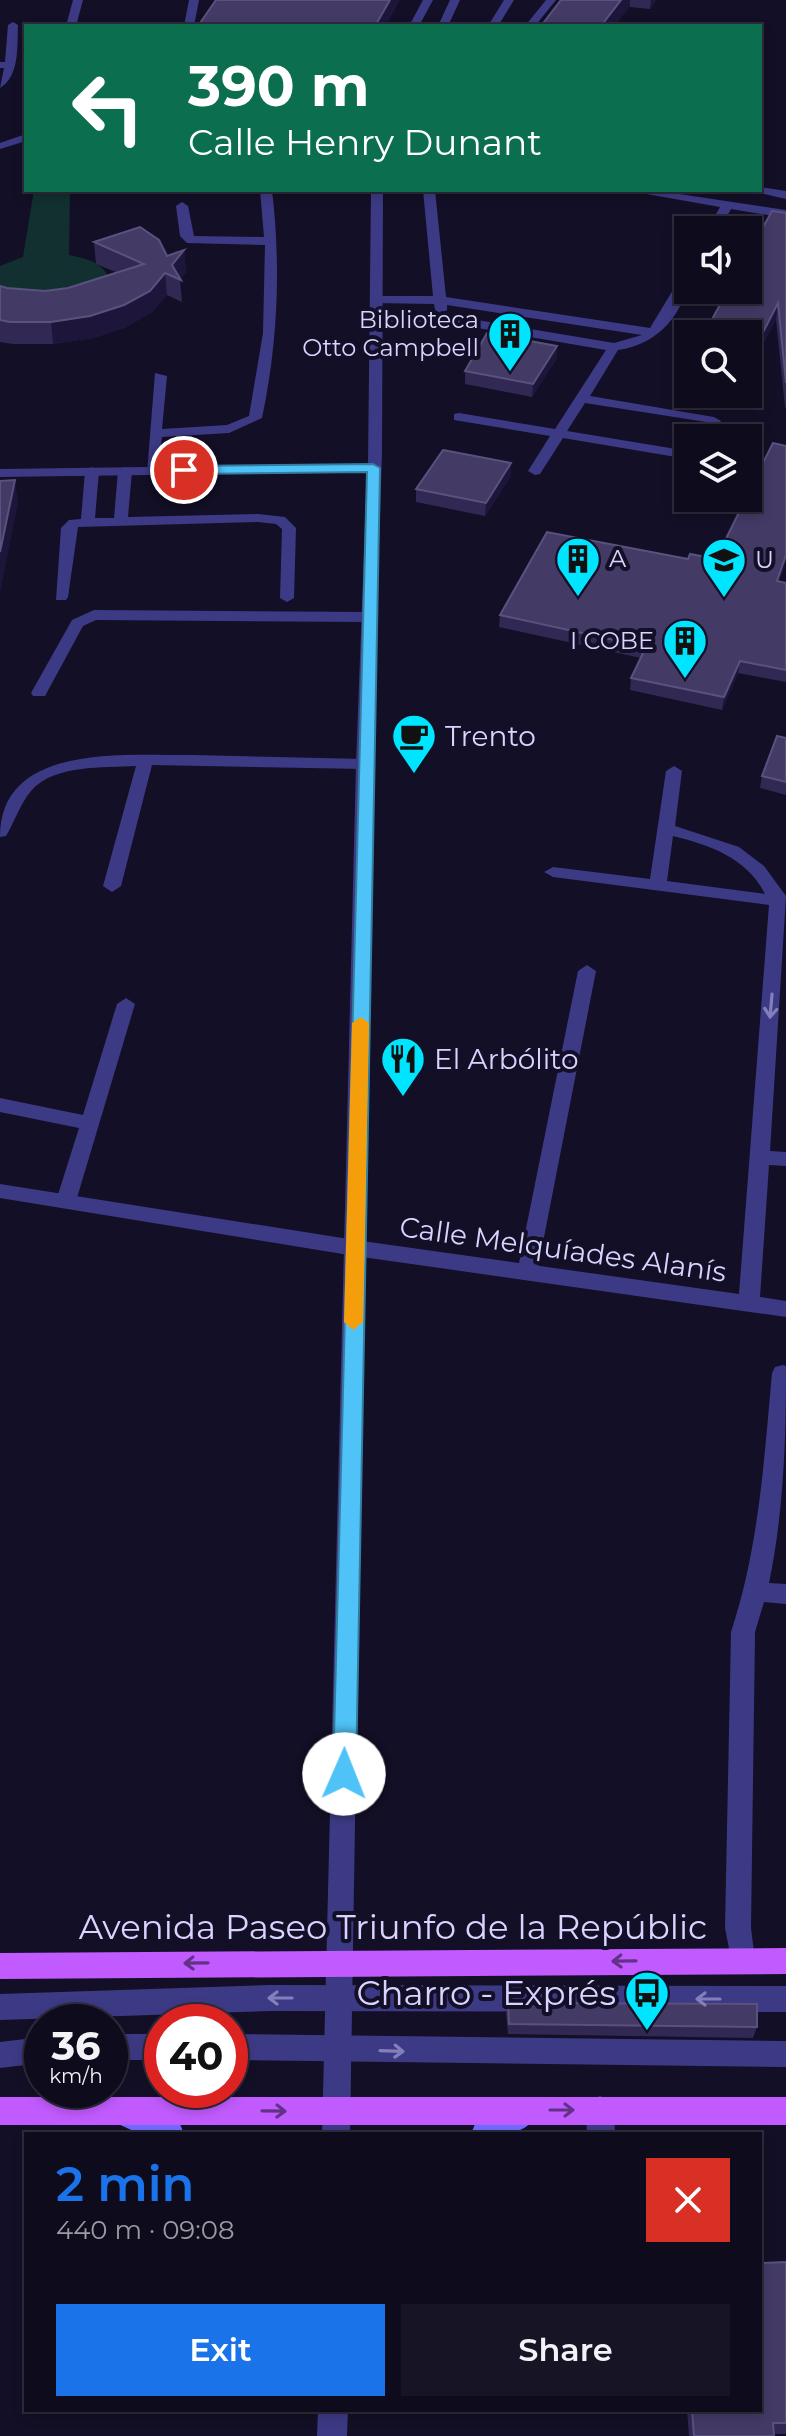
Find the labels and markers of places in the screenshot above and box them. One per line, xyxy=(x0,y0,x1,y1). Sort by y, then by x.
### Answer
place label: Biblioteca Otto Campbell xyxy=(302,305,479,362)
building icon: Biblioteca Otto Campbell xyxy=(486,310,534,373)
pin xyxy=(150,436,218,504)
building icon: A xyxy=(554,535,602,598)
school or university icon: U xyxy=(700,536,748,599)
place label: A xyxy=(609,544,627,573)
place label: U xyxy=(755,545,774,574)
building icon: I COBE xyxy=(661,617,709,680)
place label: I COBE xyxy=(570,626,654,655)
cafe icon: Trento xyxy=(390,712,438,775)
place label: Trento xyxy=(445,719,536,753)
restaurant icon: El Arbólito xyxy=(379,1035,427,1098)
place label: El Arbólito xyxy=(434,1042,578,1076)
bus stop icon: Charro - Exprés xyxy=(623,1969,671,2032)
place label: Charro - Exprés xyxy=(356,1972,616,2014)

